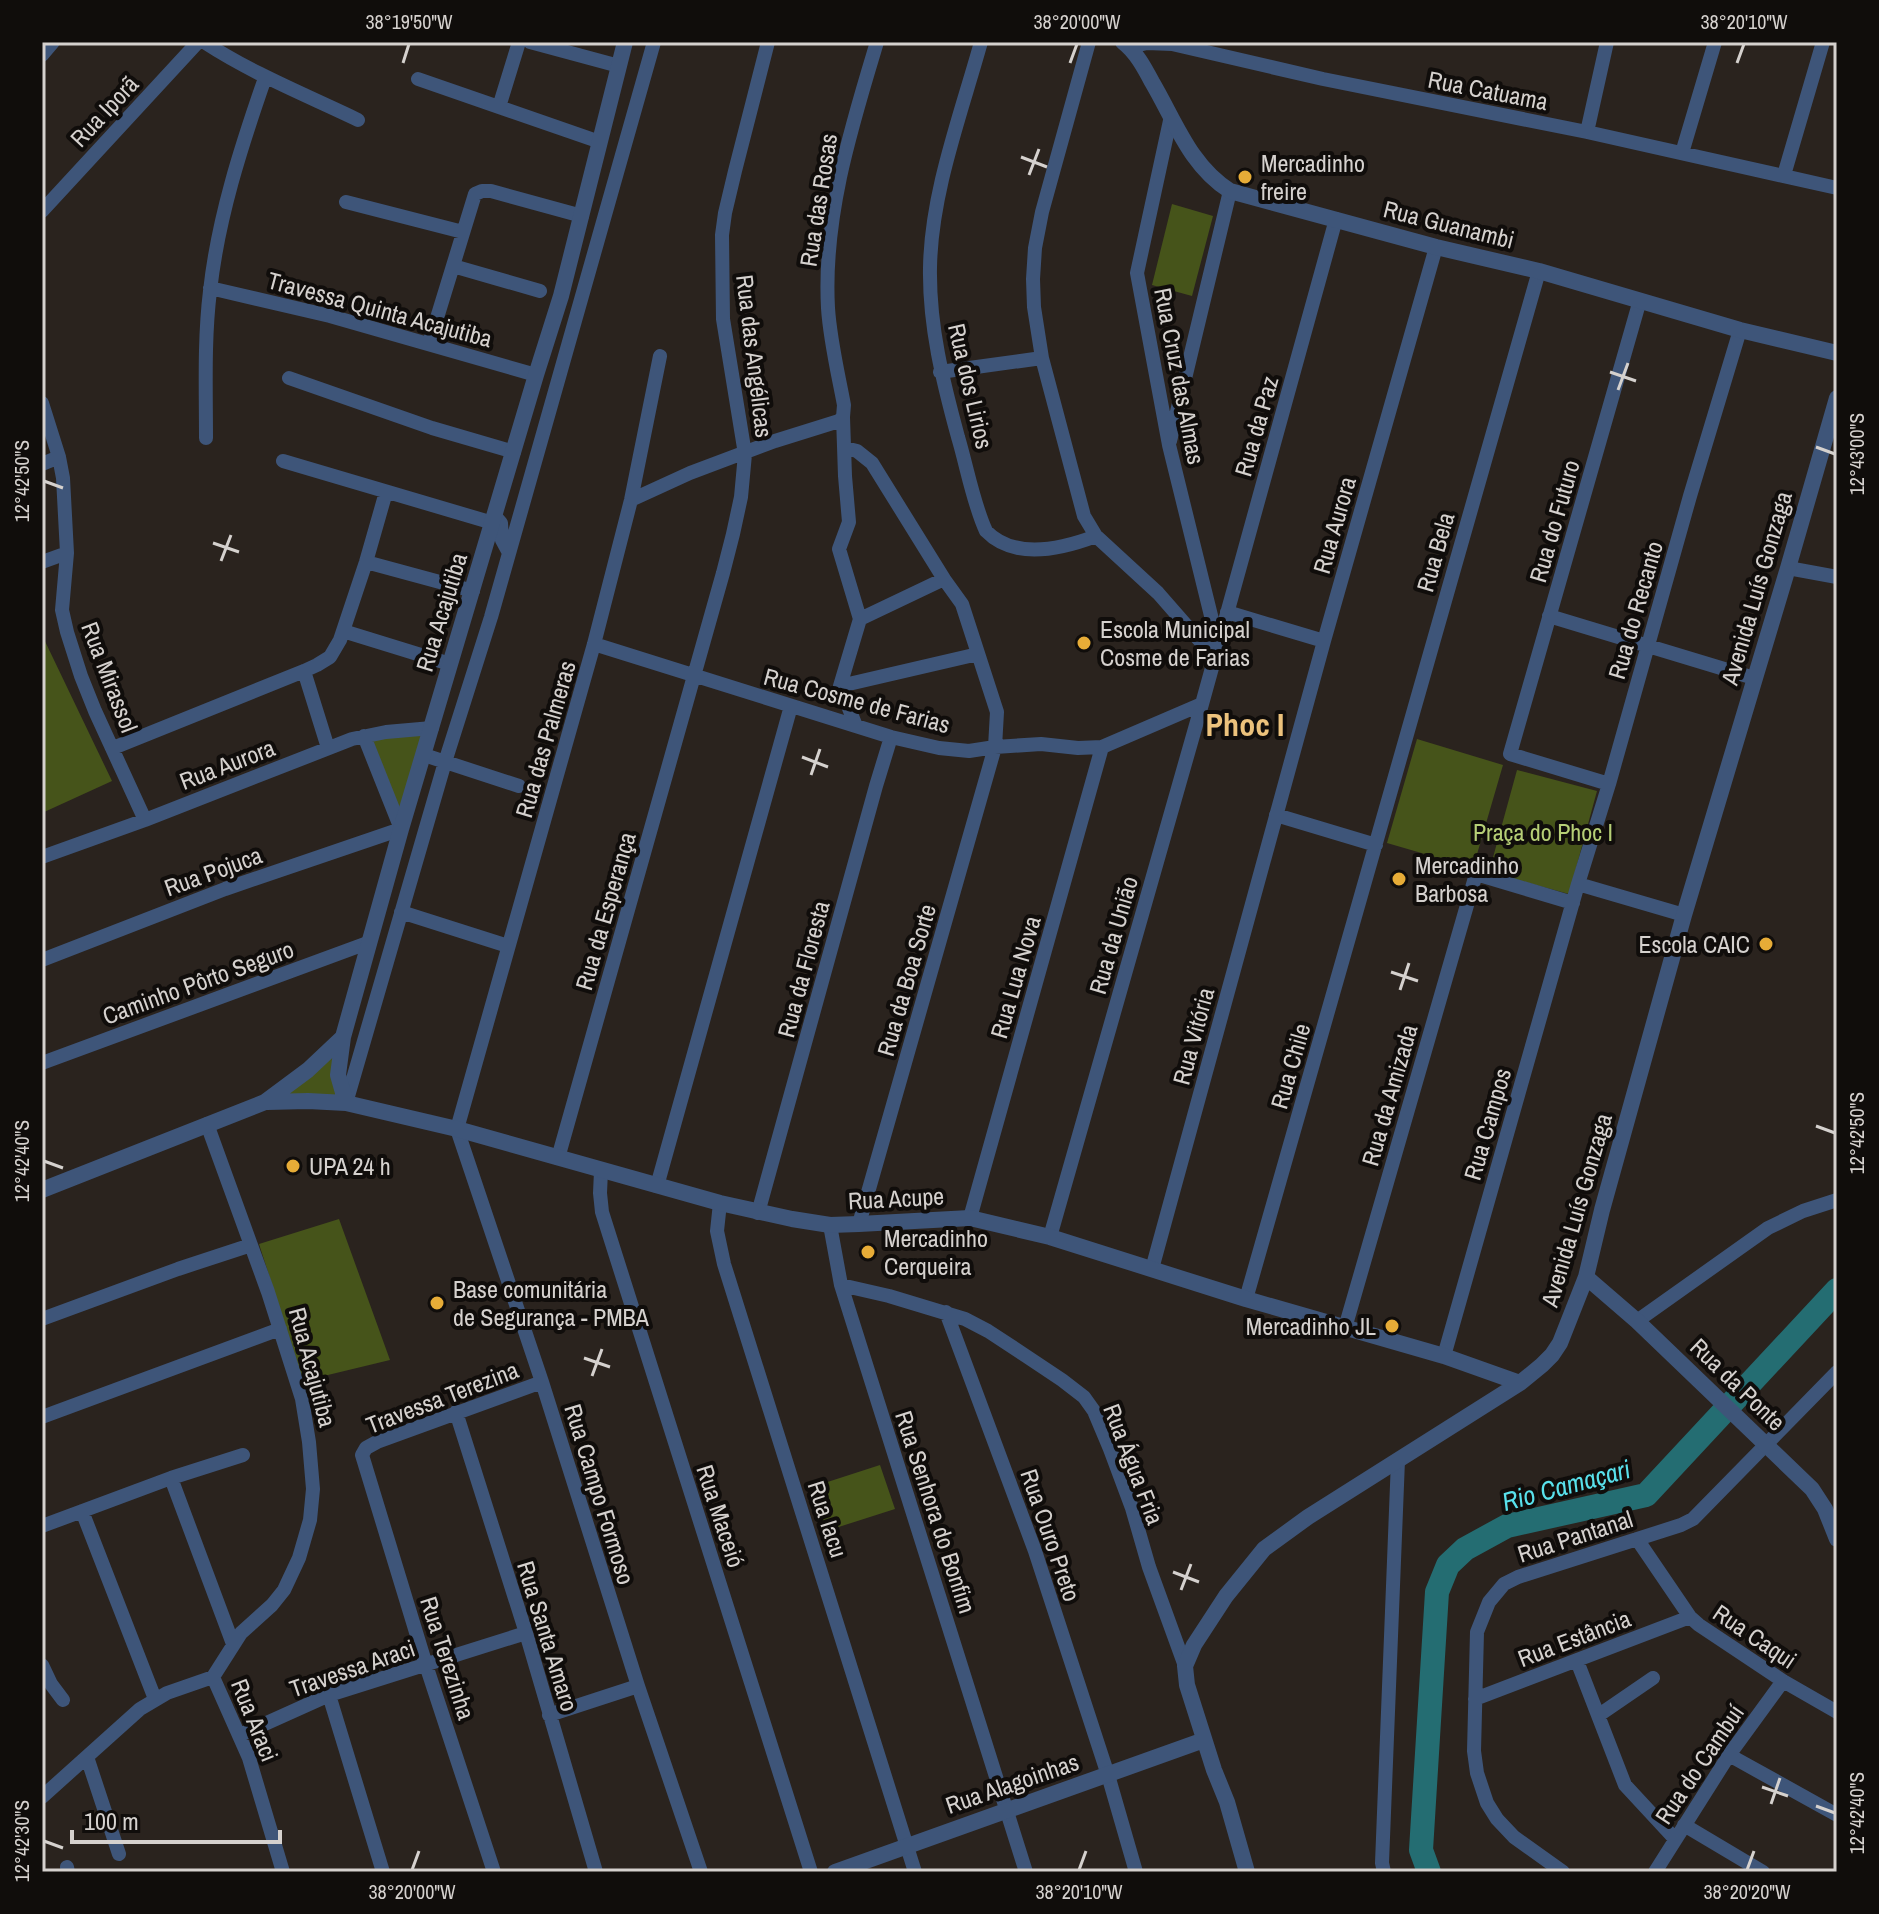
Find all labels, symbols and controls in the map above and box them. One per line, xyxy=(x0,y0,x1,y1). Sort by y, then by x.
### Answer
text: 38°19'50"W xyxy=(365,8,453,35)
text: 38°20'00"W xyxy=(1033,8,1121,35)
text: 38°20'10"W xyxy=(1700,8,1788,35)
street label: Rua Catuama xyxy=(1425,63,1551,117)
street label: Rua Iporã xyxy=(63,68,145,154)
street label: Rua das Rosas xyxy=(792,131,844,269)
place label: Mercadinho freire xyxy=(1261,147,1365,207)
marker: Mercadinho freire xyxy=(1236,168,1254,186)
street label: Rua Guanambi xyxy=(1380,192,1518,256)
street label: Travessa Quinta Acajutiba xyxy=(264,264,496,354)
street label: Rua das Angélicas xyxy=(729,273,781,439)
street label: Rua Cruz das Almas xyxy=(1147,285,1213,467)
street label: Rua dos Lirios xyxy=(941,320,1001,452)
street label: Rua da Paz xyxy=(1226,372,1286,480)
text: 12°43'00"S xyxy=(1843,413,1870,495)
text: 12°42'50"S xyxy=(8,440,35,522)
street label: Rua do Futuro xyxy=(1521,456,1587,586)
street label: Rua Aurora xyxy=(1305,473,1363,577)
street label: Avenida Luís Gonzaga xyxy=(1713,487,1799,689)
street label: Rua Bela xyxy=(1408,509,1462,595)
street label: Rua do Recanto xyxy=(1600,537,1670,683)
street label: Rua Acajutiba xyxy=(408,549,474,675)
place label: Escola Municipal Cosme de Farias xyxy=(1100,613,1250,673)
street label: Rua Mirassol xyxy=(74,617,146,737)
marker: Escola Municipal Cosme de Farias xyxy=(1075,634,1093,652)
street label: Rua das Palmeras xyxy=(507,657,583,821)
street label: Rua Cosme de Farias xyxy=(760,660,954,740)
district label: Phoc I xyxy=(1206,703,1284,746)
street label: Rua Aurora xyxy=(175,731,279,797)
park label: Praça do Phoc I xyxy=(1473,816,1613,848)
street label: Rua da Esperança xyxy=(567,828,643,994)
street label: Rua Pojuca xyxy=(160,839,266,903)
place label: Mercadinho Barbosa xyxy=(1415,849,1519,909)
marker: Mercadinho Barbosa xyxy=(1390,870,1408,888)
street label: Rua da União xyxy=(1081,872,1145,998)
street label: Rua da Floresta xyxy=(769,897,837,1041)
street label: Rua da Boa Sorte xyxy=(869,900,943,1060)
street label: Rua Lua Nova xyxy=(982,912,1048,1042)
place label: Escola CAIC xyxy=(1638,928,1750,960)
street label: Caminho Pôrto Seguro xyxy=(98,933,298,1031)
marker: Escola CAIC xyxy=(1757,935,1775,953)
street label: Rua Vitória xyxy=(1165,984,1221,1088)
street label: Rua Chile xyxy=(1263,1020,1317,1112)
street label: Rua da Amizada xyxy=(1354,1021,1424,1169)
street label: Rua Campos xyxy=(1456,1064,1518,1184)
text: 12°42'50"S xyxy=(1843,1092,1870,1174)
street label: Avenida Luís Gonzaga xyxy=(1533,1109,1619,1311)
text: 12°42'40"S xyxy=(8,1120,35,1202)
place label: UPA 24 h xyxy=(309,1150,391,1182)
marker: UPA 24 h xyxy=(284,1157,302,1175)
street label: Rua Acupe xyxy=(847,1180,945,1216)
place label: Mercadinho Cerqueira xyxy=(884,1222,988,1282)
marker: Mercadinho Cerqueira xyxy=(859,1243,877,1261)
place label: Base comunitária de Segurança - PMBA xyxy=(453,1273,650,1333)
marker: Base comunitária de Segurança - PMBA xyxy=(428,1294,446,1312)
street label: Rua Acajutiba xyxy=(282,1304,344,1430)
place label: Mercadinho JL xyxy=(1246,1310,1376,1342)
marker: Mercadinho JL xyxy=(1383,1317,1401,1335)
street label: Rua da Ponte xyxy=(1684,1331,1792,1437)
street label: Travessa Terezina xyxy=(361,1353,523,1441)
street label: Rua Água Fria xyxy=(1096,1399,1172,1529)
street label: Rua Campo Formoso xyxy=(557,1400,643,1588)
street label: Rua Senhora do Bonfim xyxy=(888,1407,984,1617)
water label: Rio Camaçari xyxy=(1498,1451,1634,1519)
street label: Rua Maceió xyxy=(689,1461,753,1571)
street label: Rua Ouro Preto xyxy=(1013,1465,1089,1605)
street label: Rua Iacu xyxy=(801,1477,855,1561)
street label: Rua Pantanal xyxy=(1513,1502,1637,1570)
street label: Rua Santa Amaro xyxy=(510,1557,586,1715)
street label: Rua Terezinha xyxy=(413,1592,483,1724)
street label: Rua Caqui xyxy=(1707,1596,1803,1676)
street label: Rua Estância xyxy=(1513,1602,1635,1674)
street label: Travessa Araci xyxy=(285,1632,419,1704)
street label: Rua Araci xyxy=(224,1674,286,1766)
street label: Rua do Cambuí xyxy=(1647,1697,1751,1830)
street label: Rua Alagoinhas xyxy=(941,1745,1083,1821)
text: 12°42'40"S xyxy=(1843,1772,1870,1854)
scale bar xyxy=(72,1794,280,1844)
text: 12°42'30"S xyxy=(8,1800,35,1882)
text: 100 m xyxy=(84,1805,139,1837)
text: 38°20'00"W xyxy=(368,1878,456,1905)
text: 38°20'10"W xyxy=(1035,1878,1123,1905)
text: 38°20'20"W xyxy=(1703,1878,1791,1905)

